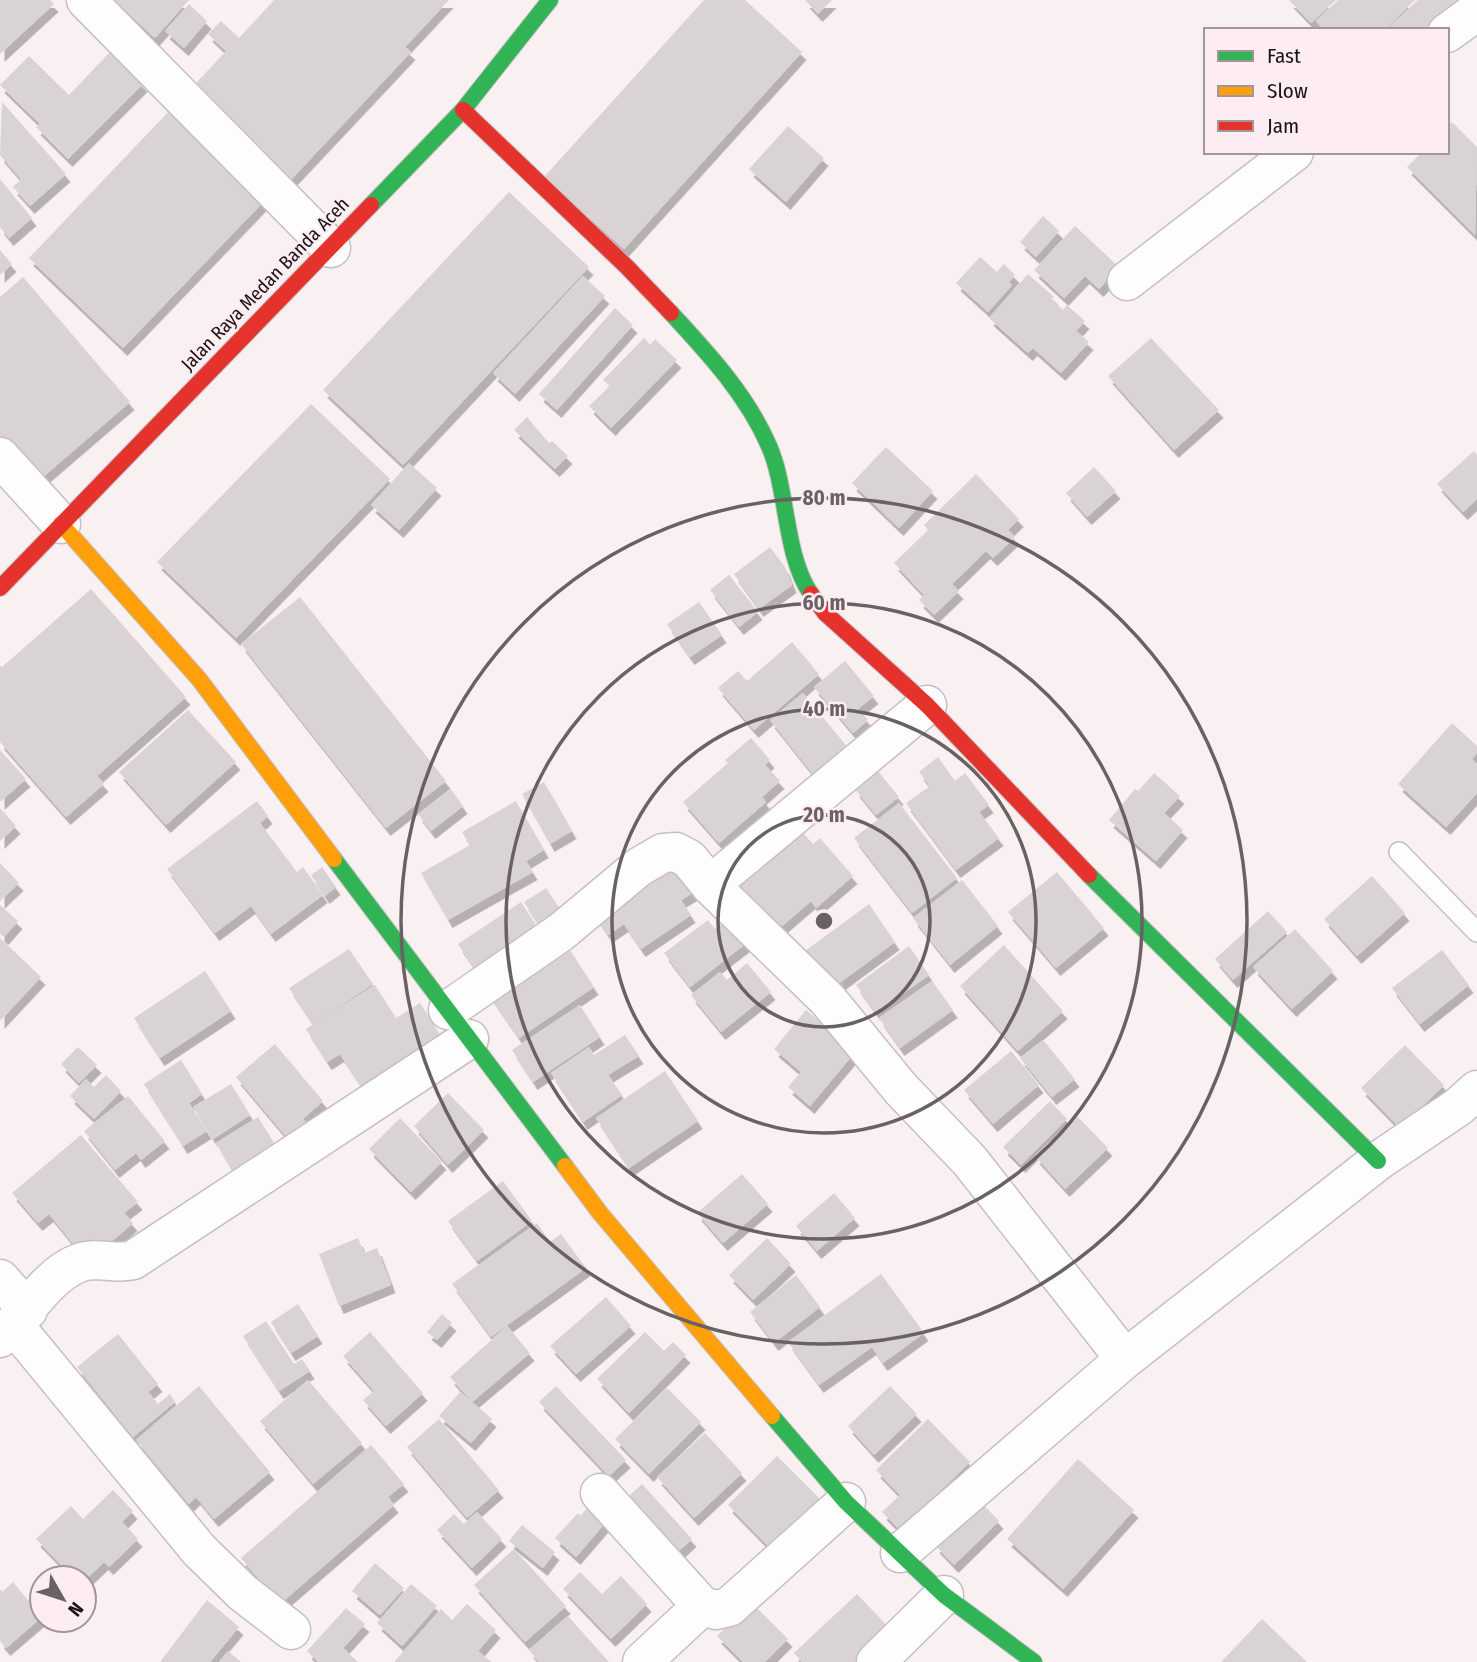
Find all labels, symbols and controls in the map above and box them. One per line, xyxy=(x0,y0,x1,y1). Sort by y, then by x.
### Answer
legend xyxy=(1204,28,1449,154)
text: Fast xyxy=(1267,43,1301,69)
text: Slow xyxy=(1267,78,1308,104)
text: Jam xyxy=(1267,113,1299,139)
street label: Jalan Raya Medan Banda Aceh xyxy=(176,193,354,375)
text: 80 m xyxy=(803,485,845,511)
text: 60 m xyxy=(803,590,845,616)
text: 40 m xyxy=(803,696,845,722)
text: 20 m xyxy=(802,802,845,828)
centre of rings xyxy=(812,909,836,933)
north arrow xyxy=(28,1564,98,1634)
text: N xyxy=(63,1598,88,1621)

